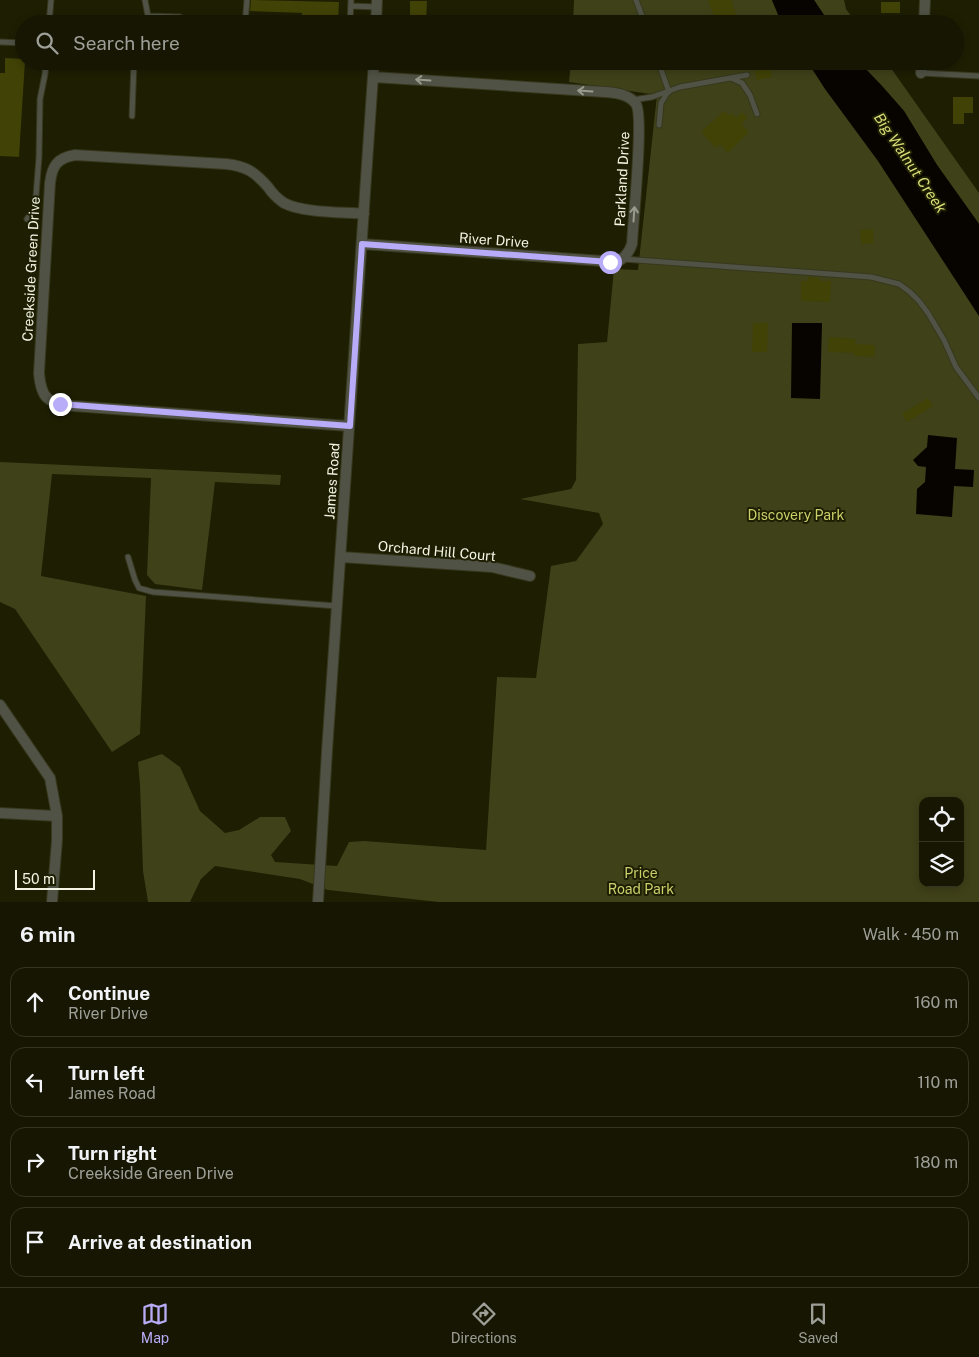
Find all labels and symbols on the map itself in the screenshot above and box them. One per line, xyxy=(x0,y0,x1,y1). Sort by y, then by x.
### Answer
one-way arrow xyxy=(415,76,431,85)
one-way arrow xyxy=(577,86,593,95)
water label: Big Walnut Creek xyxy=(871,110,951,217)
street label: Parkland Drive xyxy=(612,131,632,227)
street label: Creekside Green Drive xyxy=(19,196,43,342)
one-way arrow xyxy=(629,206,638,222)
street label: River Drive xyxy=(458,230,530,250)
route start xyxy=(599,251,622,274)
route end xyxy=(49,393,72,416)
street label: James Road xyxy=(321,442,343,520)
park label: Discovery Park xyxy=(748,507,845,523)
street label: Orchard Hill Court xyxy=(377,538,497,564)
park label: Price Road Park xyxy=(608,865,674,897)
scale bar xyxy=(15,867,95,890)

